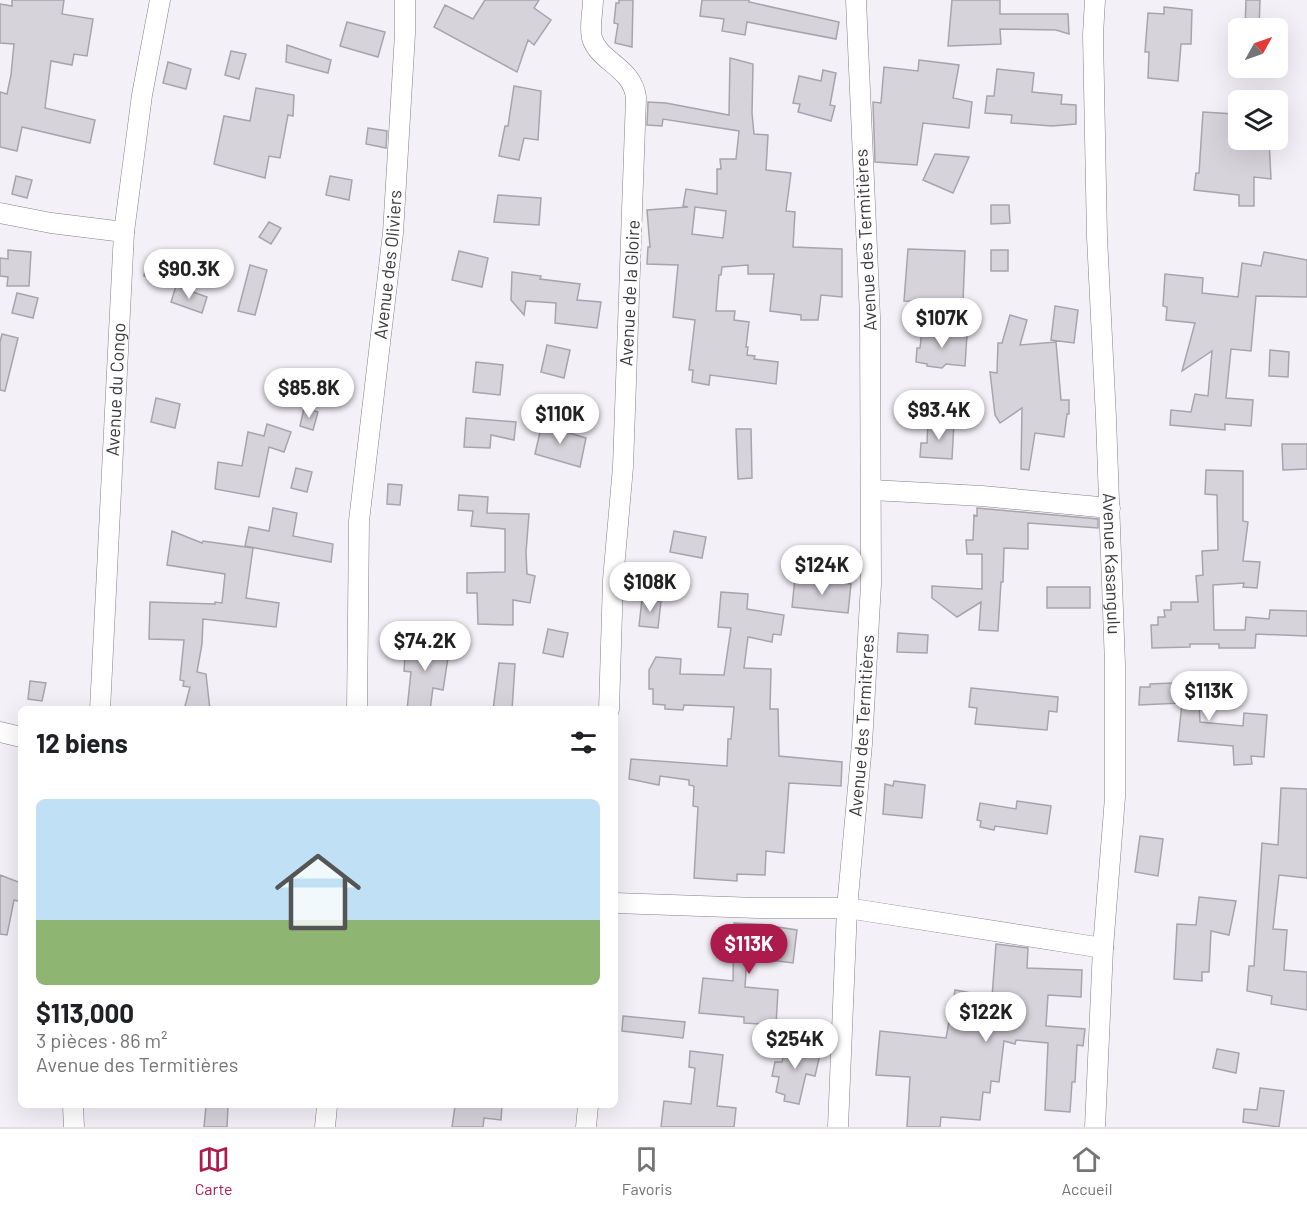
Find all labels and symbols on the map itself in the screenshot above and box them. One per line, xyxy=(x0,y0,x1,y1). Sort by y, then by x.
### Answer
north arrow xyxy=(1228,18,1288,78)
street label: Avenue des Termitières xyxy=(849,148,881,332)
street label: Avenue des Oliviers xyxy=(369,189,406,341)
street label: Avenue de la Gloire xyxy=(614,219,644,367)
pin: $90.3K xyxy=(140,249,238,300)
pin: $107K xyxy=(900,298,984,349)
street label: Avenue du Congo xyxy=(101,322,129,457)
pin: $85.8K xyxy=(260,368,358,419)
pin: $93.4K xyxy=(890,390,988,441)
pin: $110K xyxy=(518,394,602,445)
street label: Avenue Kasangulu xyxy=(1099,492,1126,635)
pin: $124K xyxy=(780,545,864,596)
pin: $108K xyxy=(608,562,692,613)
pin: $74.2K xyxy=(376,621,474,672)
street label: Avenue des Termitières xyxy=(843,634,878,818)
pin: $113K xyxy=(1167,671,1251,722)
pin: $113K xyxy=(707,924,791,975)
pin: $122K xyxy=(944,992,1028,1043)
pin: $254K xyxy=(753,1019,837,1070)

